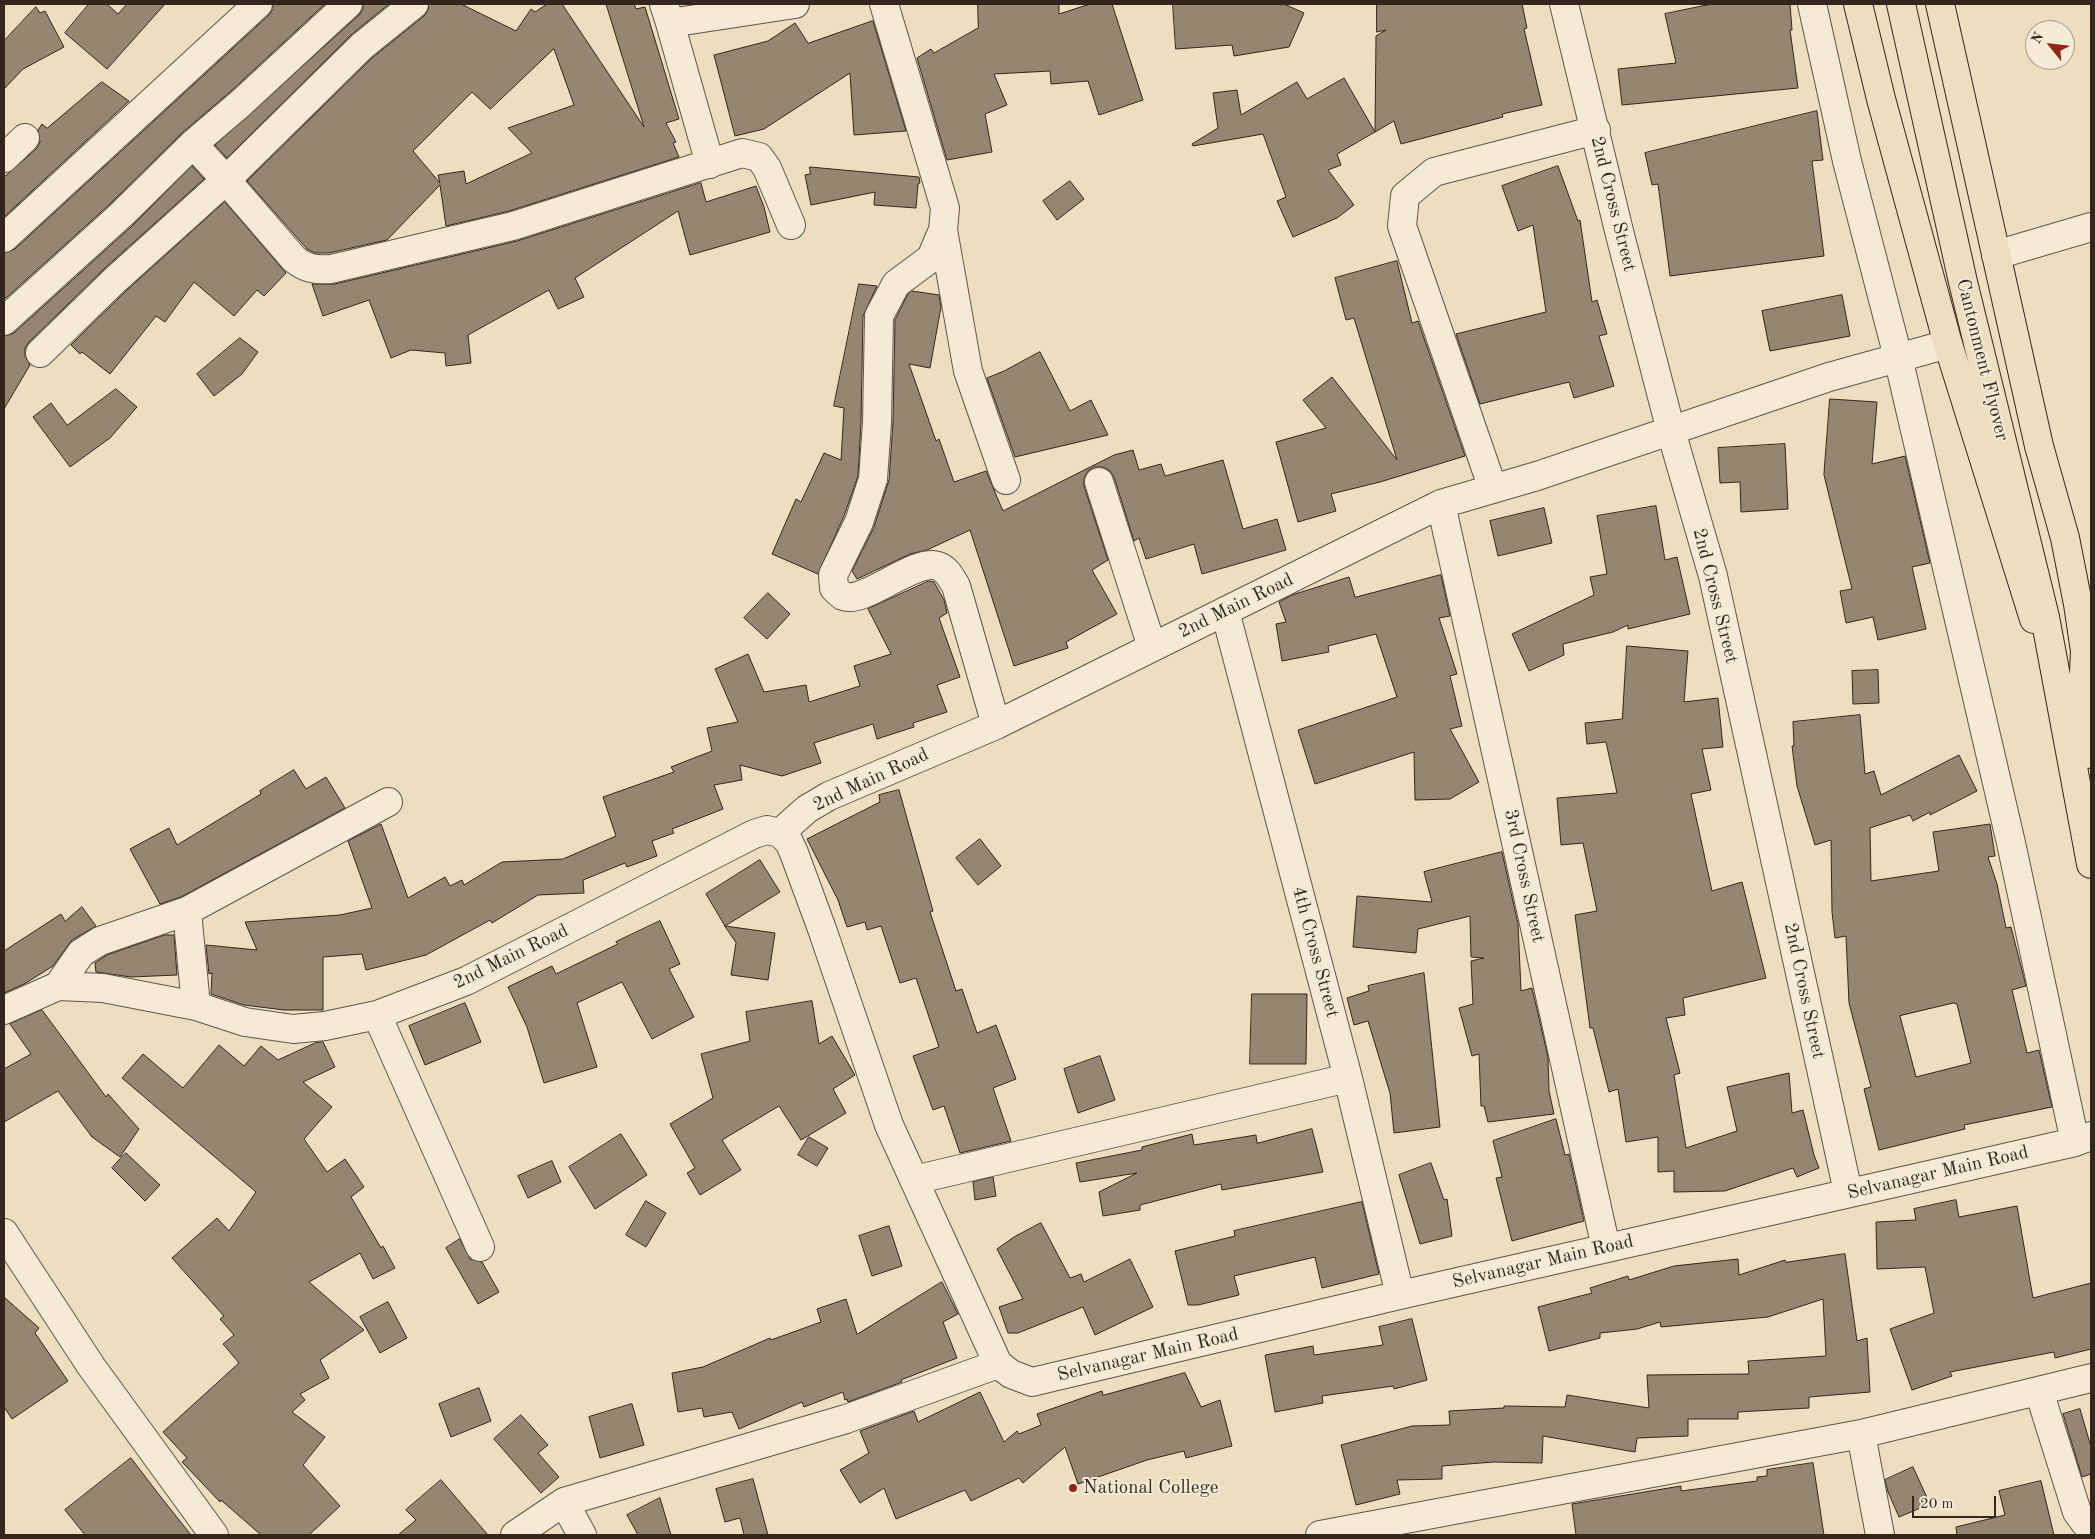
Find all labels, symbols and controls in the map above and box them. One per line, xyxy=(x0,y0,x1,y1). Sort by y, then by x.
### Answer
north arrow xyxy=(2025,20,2075,70)
text: N xyxy=(2029,30,2046,46)
street label: 2nd Cross Street xyxy=(1585,134,1641,274)
street label: Cantonment Flyover xyxy=(1951,277,2013,443)
street label: 2nd Cross Street xyxy=(1687,526,1743,666)
street label: 2nd Main Road xyxy=(1175,568,1297,644)
street label: 2nd Main Road xyxy=(810,743,932,817)
street label: 3rd Cross Street xyxy=(1499,807,1549,945)
street label: 4th Cross Street xyxy=(1286,884,1344,1020)
street label: 2nd Main Road xyxy=(450,919,572,995)
street label: 2nd Cross Street xyxy=(1778,921,1830,1061)
street label: Selvanagar Main Road xyxy=(1845,1141,2031,1205)
street label: Selvanagar Main Road xyxy=(1450,1230,1636,1294)
street label: Selvanagar Main Road xyxy=(1055,1323,1241,1387)
place label: National College xyxy=(1083,1477,1218,1499)
marker: National College xyxy=(1067,1482,1079,1494)
scale bar xyxy=(1915,1486,1999,1518)
text: 20 m xyxy=(1920,1497,1954,1512)

